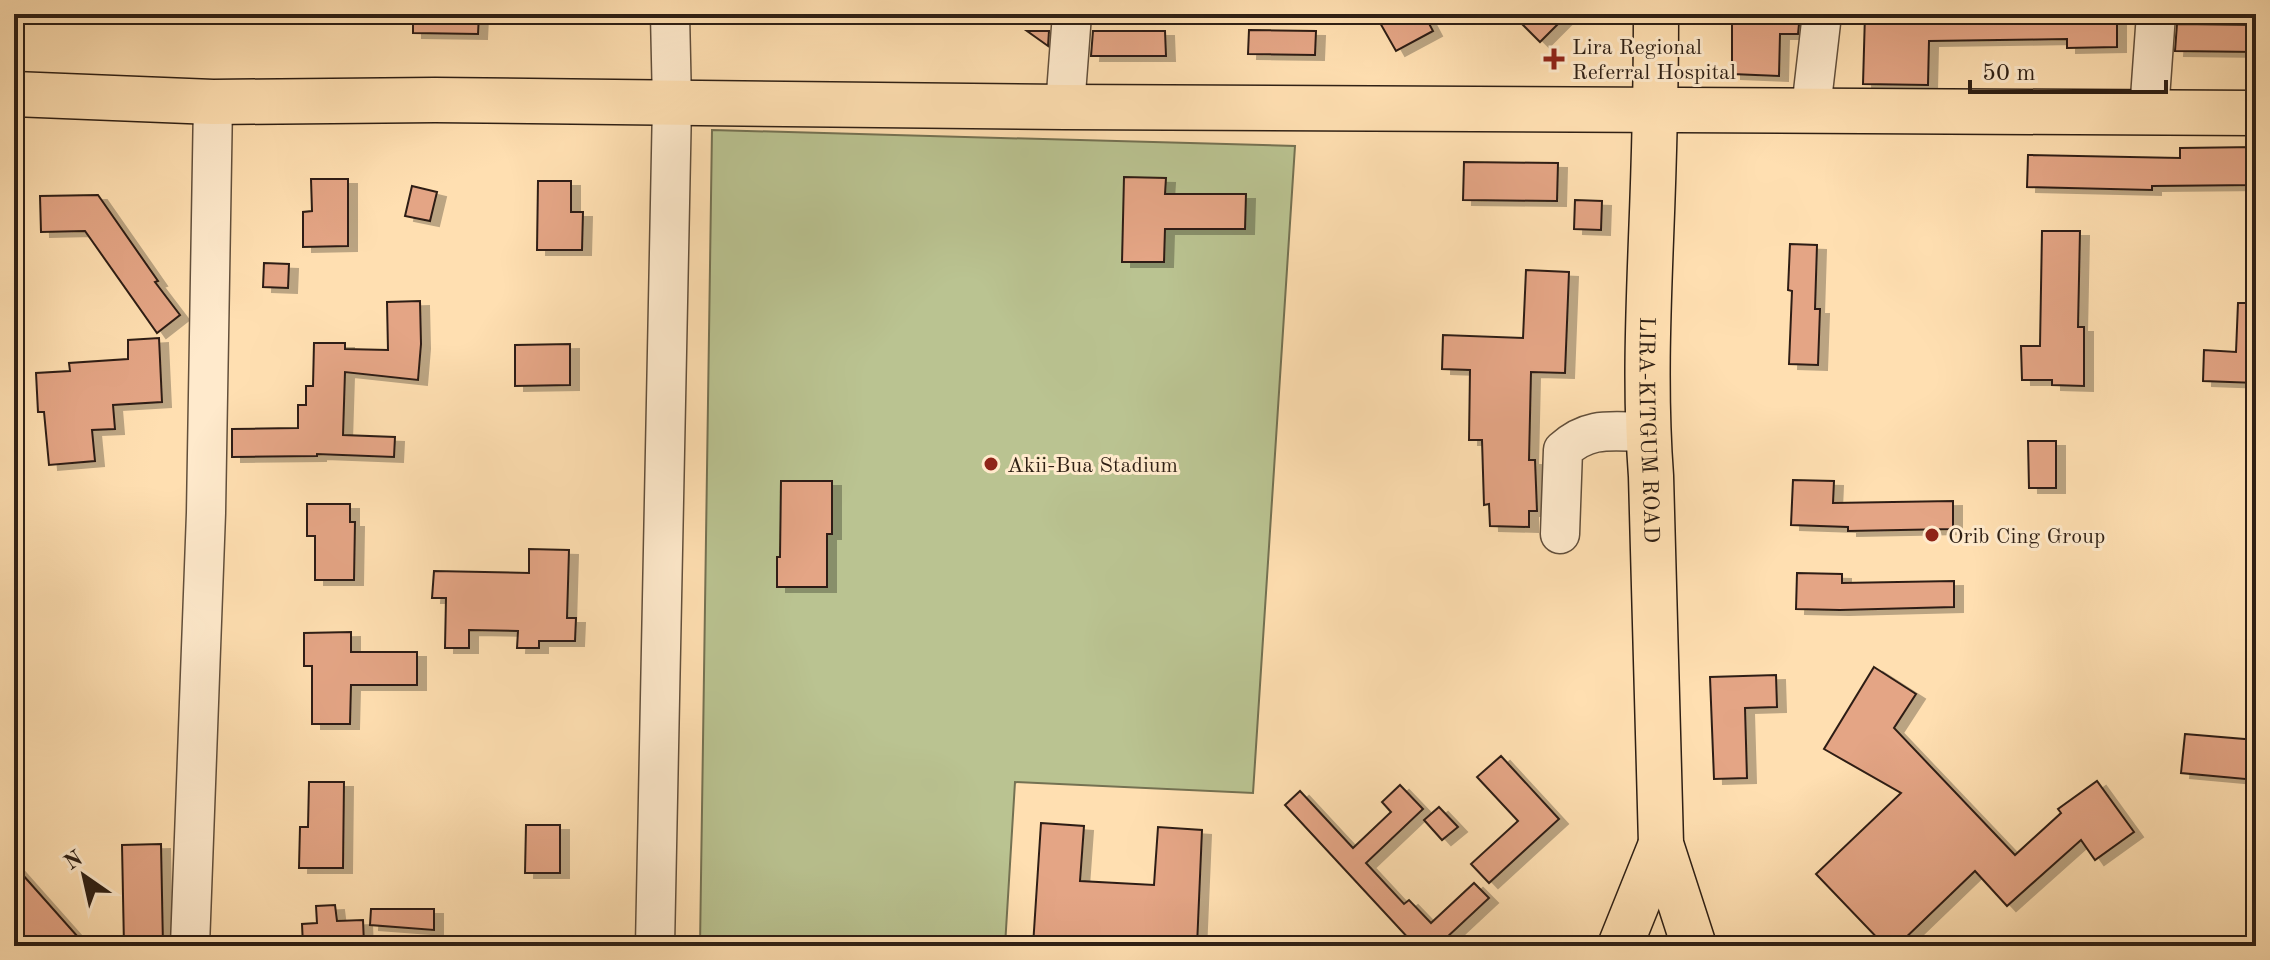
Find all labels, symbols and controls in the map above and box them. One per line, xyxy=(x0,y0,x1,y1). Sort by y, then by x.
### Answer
place label: Lira Regional Referral Hospital xyxy=(1572,37,1736,84)
scale bar xyxy=(1970,44,2166,94)
marker: Lira Regional Referral Hospital xyxy=(1543,48,1565,70)
text: 50 m xyxy=(1982,62,2036,86)
street label: LIRA-KITGUM ROAD xyxy=(1635,316,1662,543)
marker: Akii-Bua Stadium xyxy=(982,455,1000,473)
place label: Akii-Bua Stadium xyxy=(1007,455,1178,477)
marker: Orib Cing Group xyxy=(1923,526,1941,544)
place label: Orib Cing Group xyxy=(1948,526,2105,548)
north arrow xyxy=(44,836,124,916)
text: N xyxy=(61,847,87,875)

